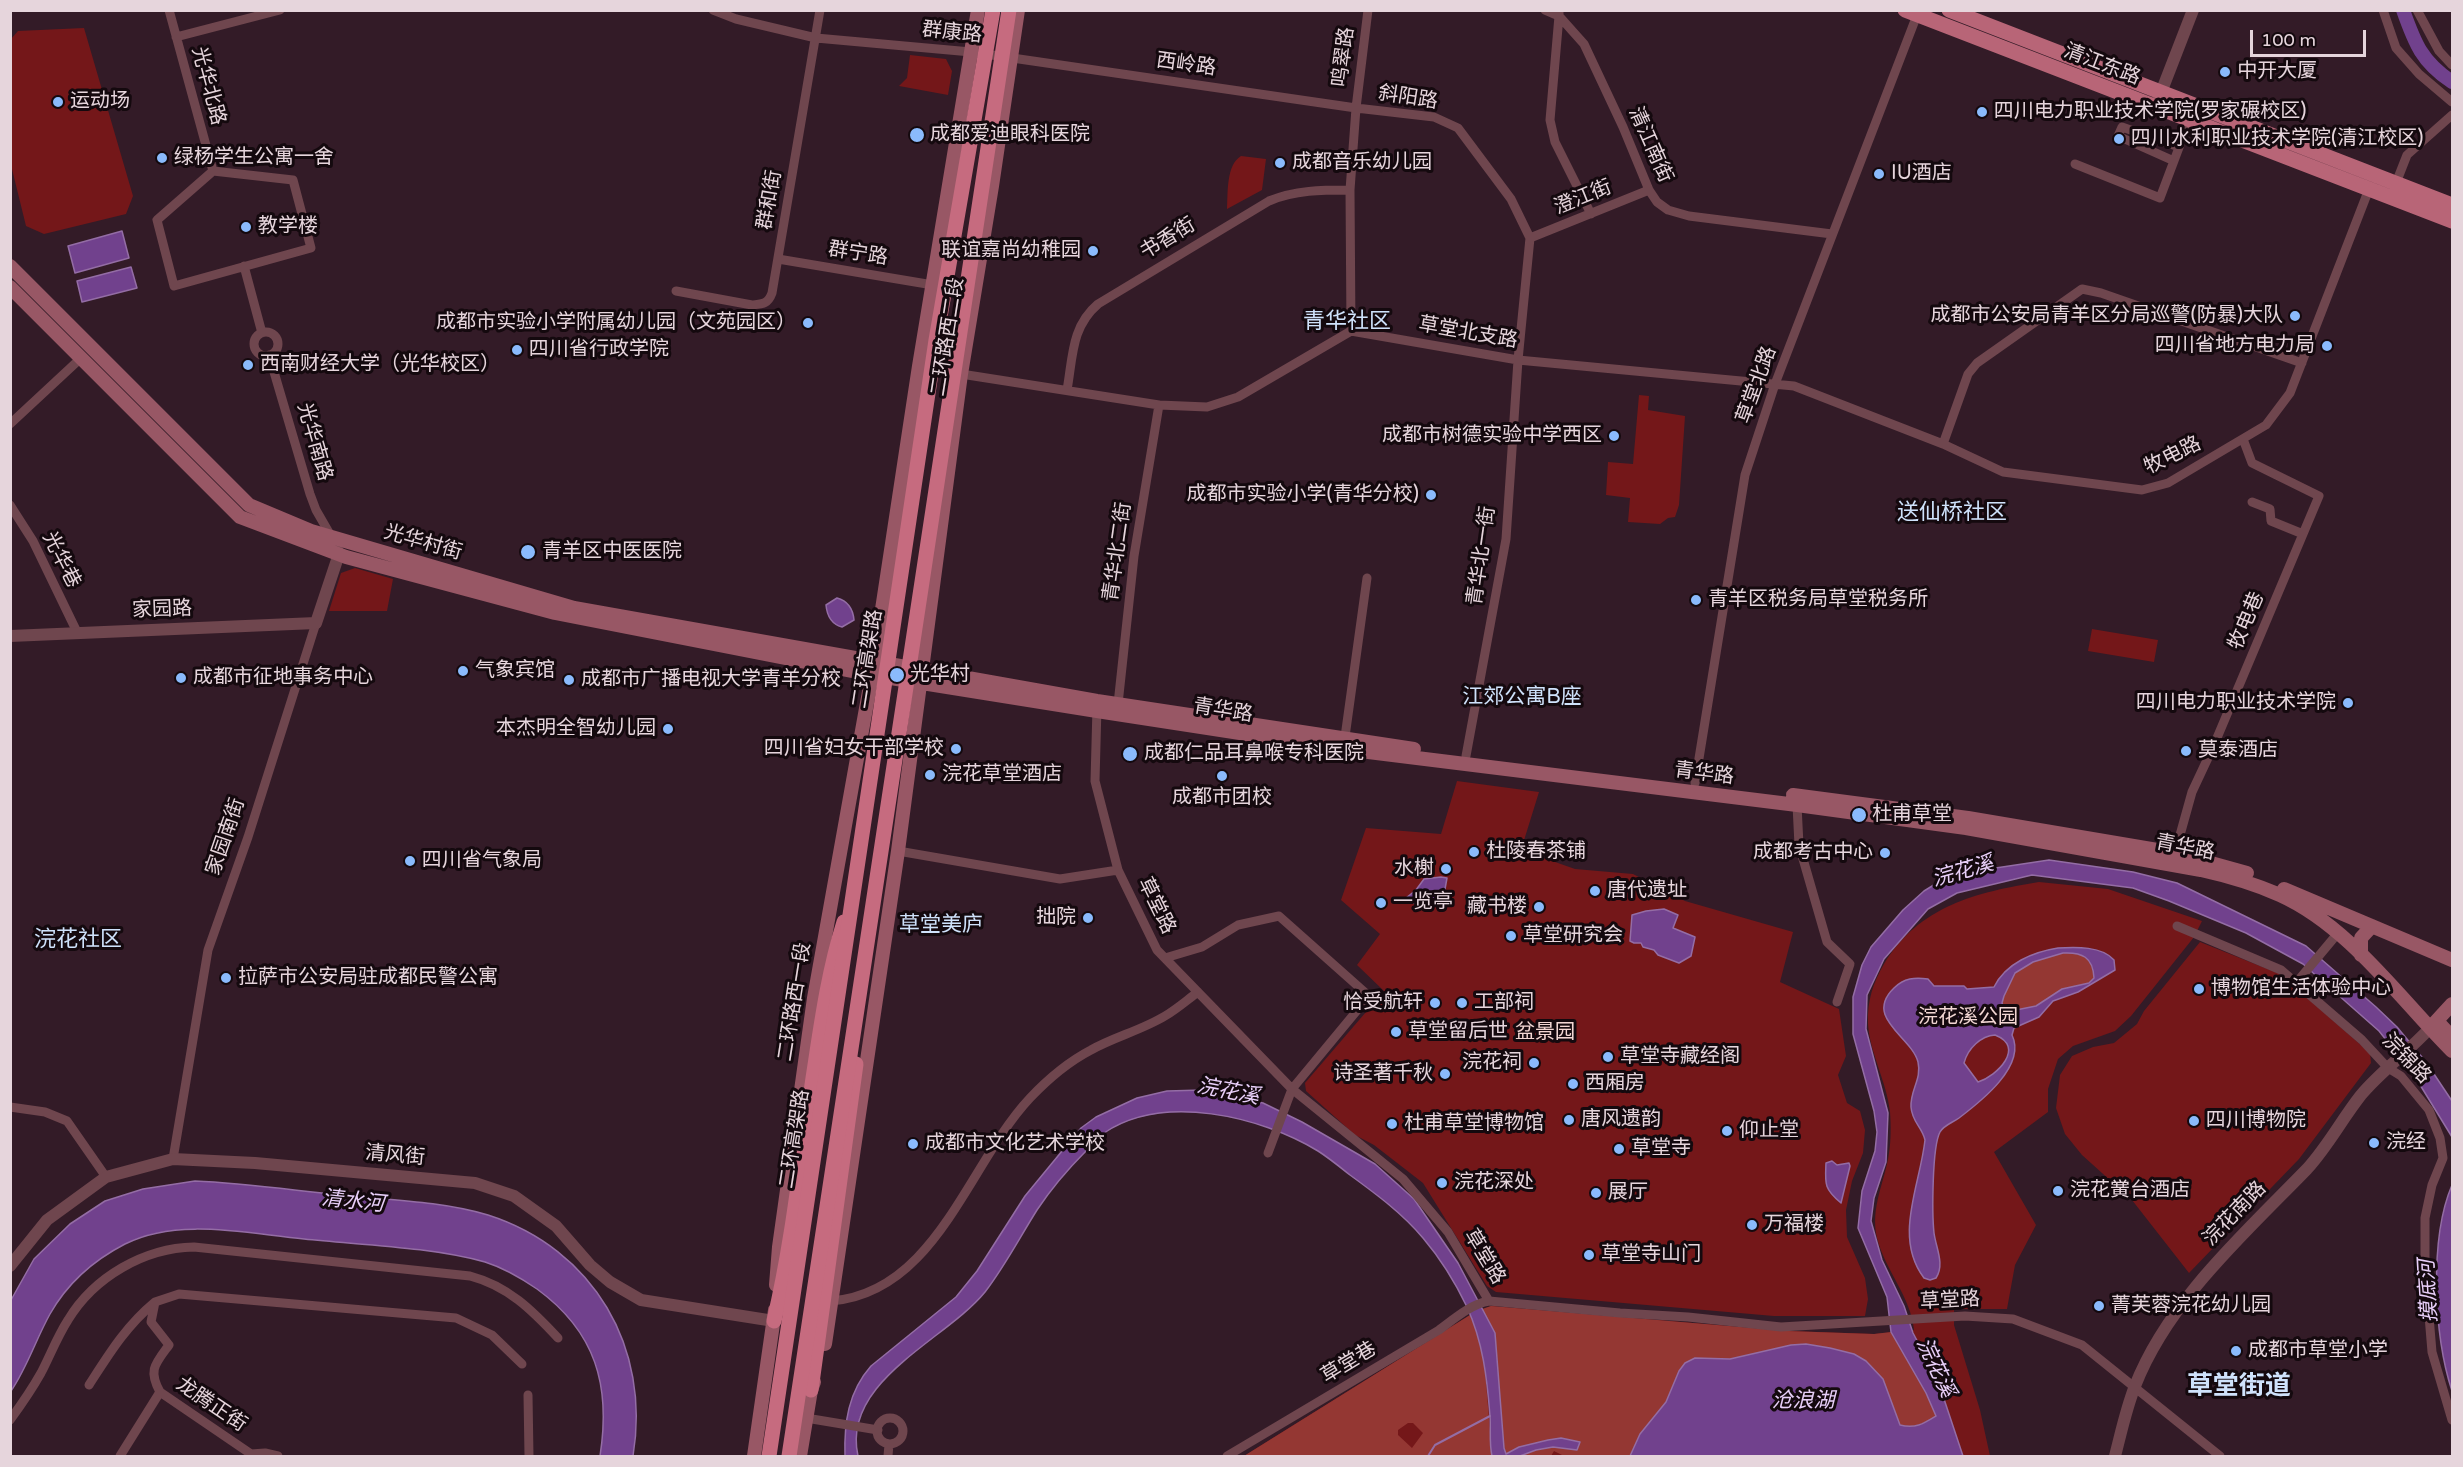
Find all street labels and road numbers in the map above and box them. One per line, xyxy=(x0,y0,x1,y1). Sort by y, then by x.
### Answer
street label: 群康路 xyxy=(921,18,983,48)
street label: 鸣翠路 xyxy=(1328,26,1360,88)
street label: 清江东路 xyxy=(2060,39,2144,91)
street label: 光华北路 xyxy=(186,44,230,128)
street label: 西岭路 xyxy=(1155,49,1217,81)
street label: 斜阳路 xyxy=(1376,81,1440,115)
street label: 清江南街 xyxy=(1623,104,1677,186)
street label: 群和街 xyxy=(753,168,787,232)
street label: 澄江街 xyxy=(1551,176,1615,220)
street label: 书香街 xyxy=(1136,213,1200,265)
street label: 群宁路 xyxy=(826,237,890,271)
street label: 二环路西二段 xyxy=(927,276,969,398)
street label: 草堂北支路 xyxy=(1417,312,1519,354)
street label: 草堂北路 xyxy=(1732,343,1782,427)
street label: 光华南路 xyxy=(291,400,337,484)
street label: 牧电路 xyxy=(2141,432,2205,480)
street label: 青华北二街 xyxy=(1099,501,1137,603)
street label: 青华北一街 xyxy=(1463,505,1501,607)
street label: 光华村街 xyxy=(381,520,465,566)
street label: 光华巷 xyxy=(37,528,85,592)
street label: 牧电巷 xyxy=(2224,589,2270,653)
street label: 家园路 xyxy=(132,597,192,623)
street label: 二环高架路 xyxy=(848,608,888,710)
street label: 青华路 xyxy=(1191,694,1255,728)
street label: 青华路 xyxy=(1673,758,1735,790)
street label: 家园南街 xyxy=(202,795,250,879)
street label: 青华路 xyxy=(2153,830,2217,866)
street label: 草堂路 xyxy=(1132,874,1180,938)
street label: 二环路西一段 xyxy=(774,941,816,1063)
street label: 浣锦路 xyxy=(2377,1029,2435,1089)
street label: 二环高架路 xyxy=(775,1088,815,1190)
street label: 清风街 xyxy=(364,1141,426,1171)
street label: 浣花南路 xyxy=(2199,1177,2271,1251)
street label: 草堂路 xyxy=(1458,1225,1510,1289)
street label: 草堂路 xyxy=(1919,1287,1981,1315)
street label: 草堂巷 xyxy=(1317,1337,1381,1389)
street label: 龙腾正街 xyxy=(171,1373,251,1437)

